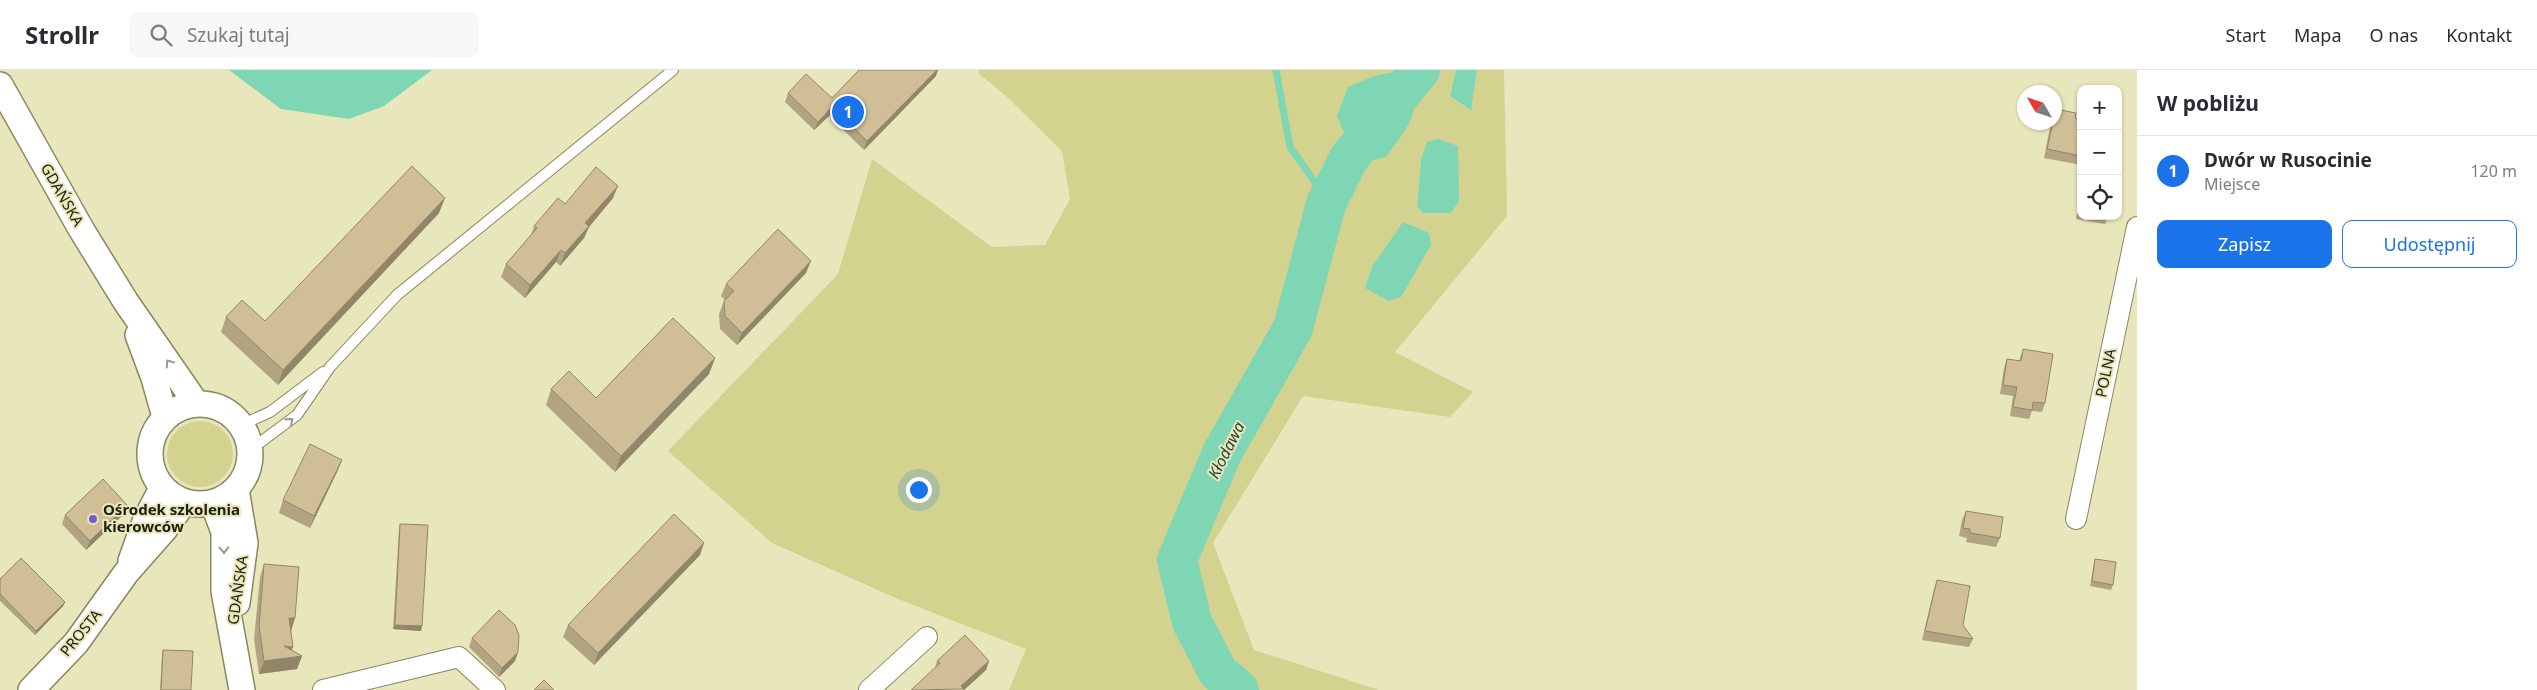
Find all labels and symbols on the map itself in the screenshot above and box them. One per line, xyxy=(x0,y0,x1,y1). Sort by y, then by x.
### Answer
north arrow xyxy=(2017,85,2062,130)
pin: 1 xyxy=(832,93,864,131)
street label: GDAŃSKA xyxy=(37,159,89,230)
street label: POLNA xyxy=(2090,346,2120,399)
one-way arrow xyxy=(166,359,175,369)
one-way arrow xyxy=(284,418,293,427)
water label: Kłodawa xyxy=(1202,418,1250,482)
your location xyxy=(906,477,932,503)
place label: Ośrodek szkolenia kierowców xyxy=(103,499,240,536)
marker: Ośrodek szkolenia kierowców xyxy=(87,513,99,525)
one-way arrow xyxy=(219,546,229,554)
street label: GDAŃSKA xyxy=(222,554,252,626)
street label: PROSTA xyxy=(55,604,106,660)

